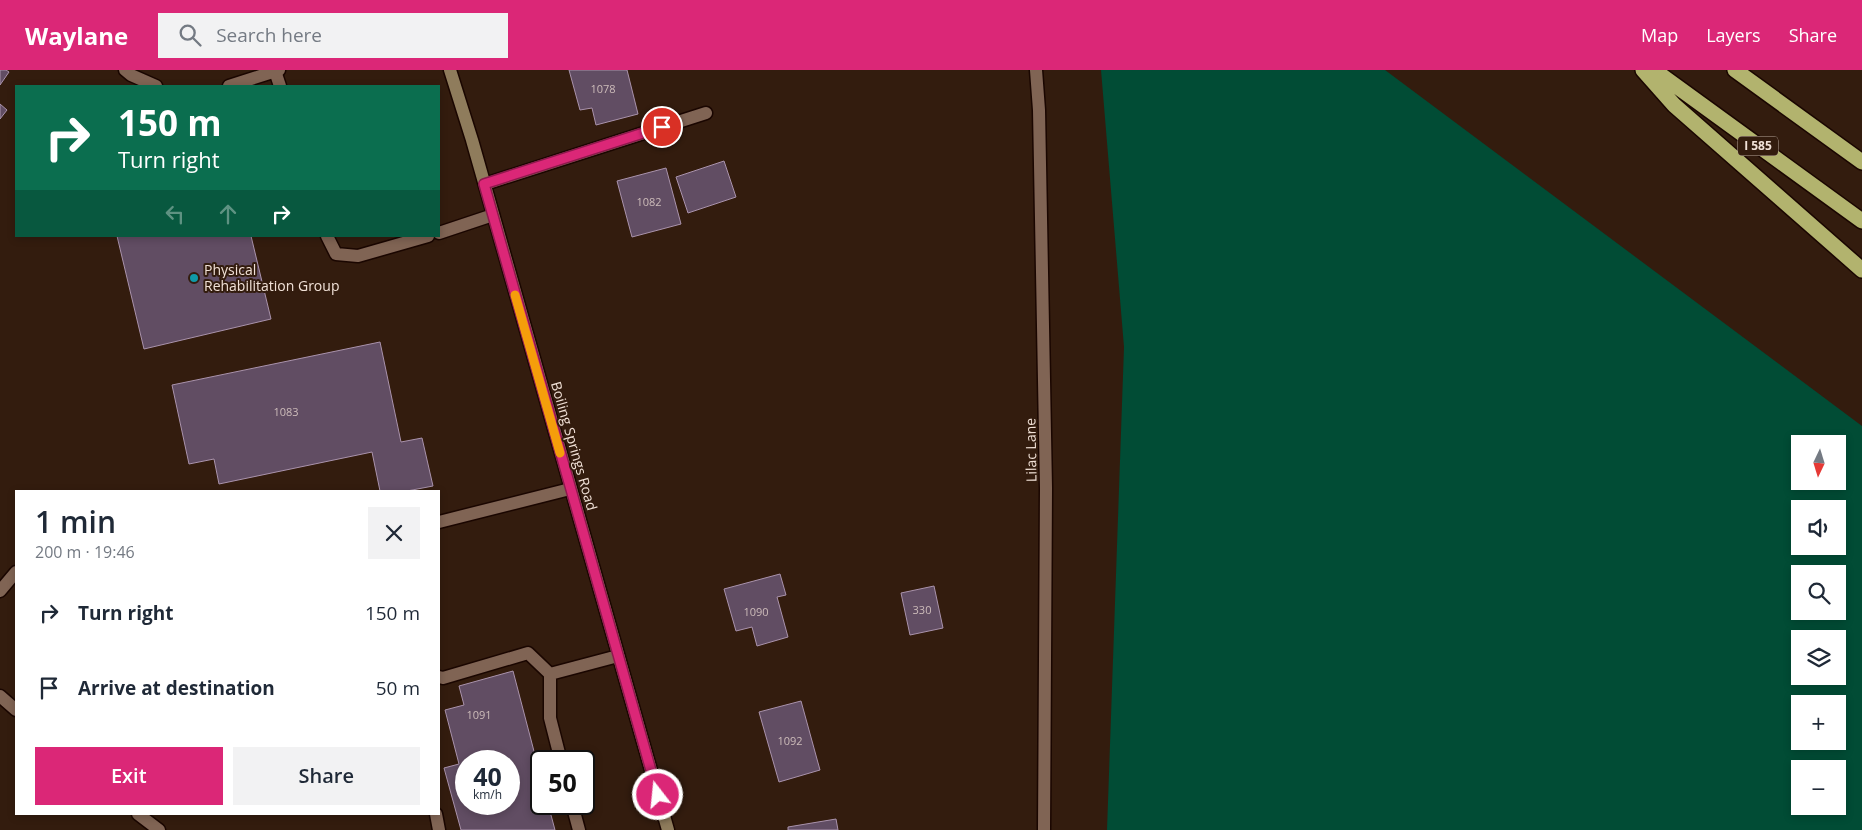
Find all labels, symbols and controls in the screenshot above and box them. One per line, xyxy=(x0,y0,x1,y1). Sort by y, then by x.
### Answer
search box xyxy=(158,13,508,58)
text: Waylane xyxy=(25,19,128,52)
icon: search xyxy=(176,21,204,49)
text: Search here xyxy=(216,22,322,48)
text: Map xyxy=(1641,23,1678,47)
text: Layers xyxy=(1706,23,1761,47)
text: Share xyxy=(1789,23,1837,47)
house number: 1078 xyxy=(590,81,616,96)
text: 150 m xyxy=(118,99,222,146)
icon: right xyxy=(35,105,100,170)
pin xyxy=(641,106,683,148)
icon: arrive xyxy=(648,113,676,141)
road number: I 585 xyxy=(1738,136,1778,155)
text: Turn right xyxy=(118,144,220,174)
house number: 1082 xyxy=(636,194,662,209)
icon: left xyxy=(161,200,189,228)
icon: ahead xyxy=(214,200,242,228)
icon: right xyxy=(267,200,295,228)
place label: Physical Rehabilitation Group xyxy=(204,260,339,295)
marker: Physical Rehabilitation Group xyxy=(188,272,200,284)
street label: Boiling Springs Road xyxy=(547,379,602,513)
house number: 1083 xyxy=(273,404,299,419)
street label: Lilac Lane xyxy=(1020,418,1041,482)
north arrow xyxy=(1791,435,1846,490)
map controls xyxy=(1791,435,1846,815)
button: sound xyxy=(1791,500,1846,555)
text: 1 min xyxy=(35,501,116,542)
button: close xyxy=(368,507,420,559)
text: 200 m · 19:46 xyxy=(35,541,135,563)
button: search xyxy=(1791,565,1846,620)
icon: right xyxy=(35,599,63,627)
text: Turn right xyxy=(78,600,173,626)
text: 150 m xyxy=(365,600,420,626)
house number: 330 xyxy=(913,602,931,617)
house number: 1090 xyxy=(743,604,769,619)
button: layers xyxy=(1791,630,1846,685)
icon: arrive xyxy=(35,674,63,702)
text: Arrive at destination xyxy=(78,675,275,701)
text: 50 m xyxy=(376,675,420,701)
button: + xyxy=(1791,695,1846,750)
house number: 1091 xyxy=(466,707,492,722)
house number: 1092 xyxy=(777,733,803,748)
button: Exit xyxy=(35,747,223,805)
button: Share xyxy=(233,747,420,805)
speed limit sign: 50 xyxy=(530,750,595,815)
text: 40 xyxy=(473,759,502,793)
button: − xyxy=(1791,760,1846,815)
position arrow xyxy=(631,768,683,820)
text: km/h xyxy=(473,786,502,803)

